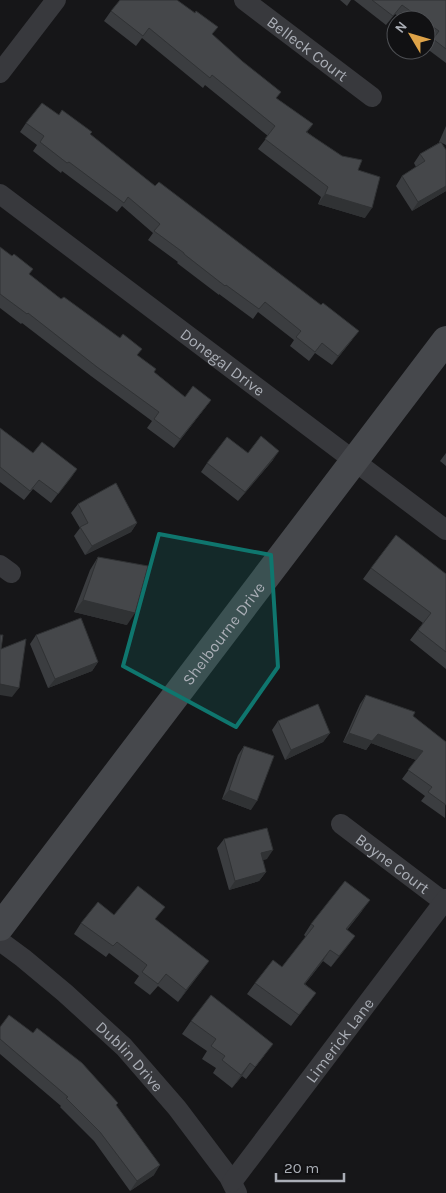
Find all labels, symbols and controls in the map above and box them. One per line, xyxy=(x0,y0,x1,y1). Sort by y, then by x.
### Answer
north arrow xyxy=(386,10,436,60)
street label: Belleck Court xyxy=(263,12,352,85)
text: N xyxy=(391,18,411,36)
street label: Donegal Drive xyxy=(177,324,268,400)
street label: Shelbourne Drive xyxy=(178,578,269,689)
street label: Boyne Court xyxy=(352,830,433,898)
street label: Limerick Lane xyxy=(302,994,378,1086)
street label: Dublin Drive xyxy=(92,1017,167,1096)
scale bar xyxy=(276,1150,344,1182)
text: 20 m xyxy=(284,1159,319,1177)

